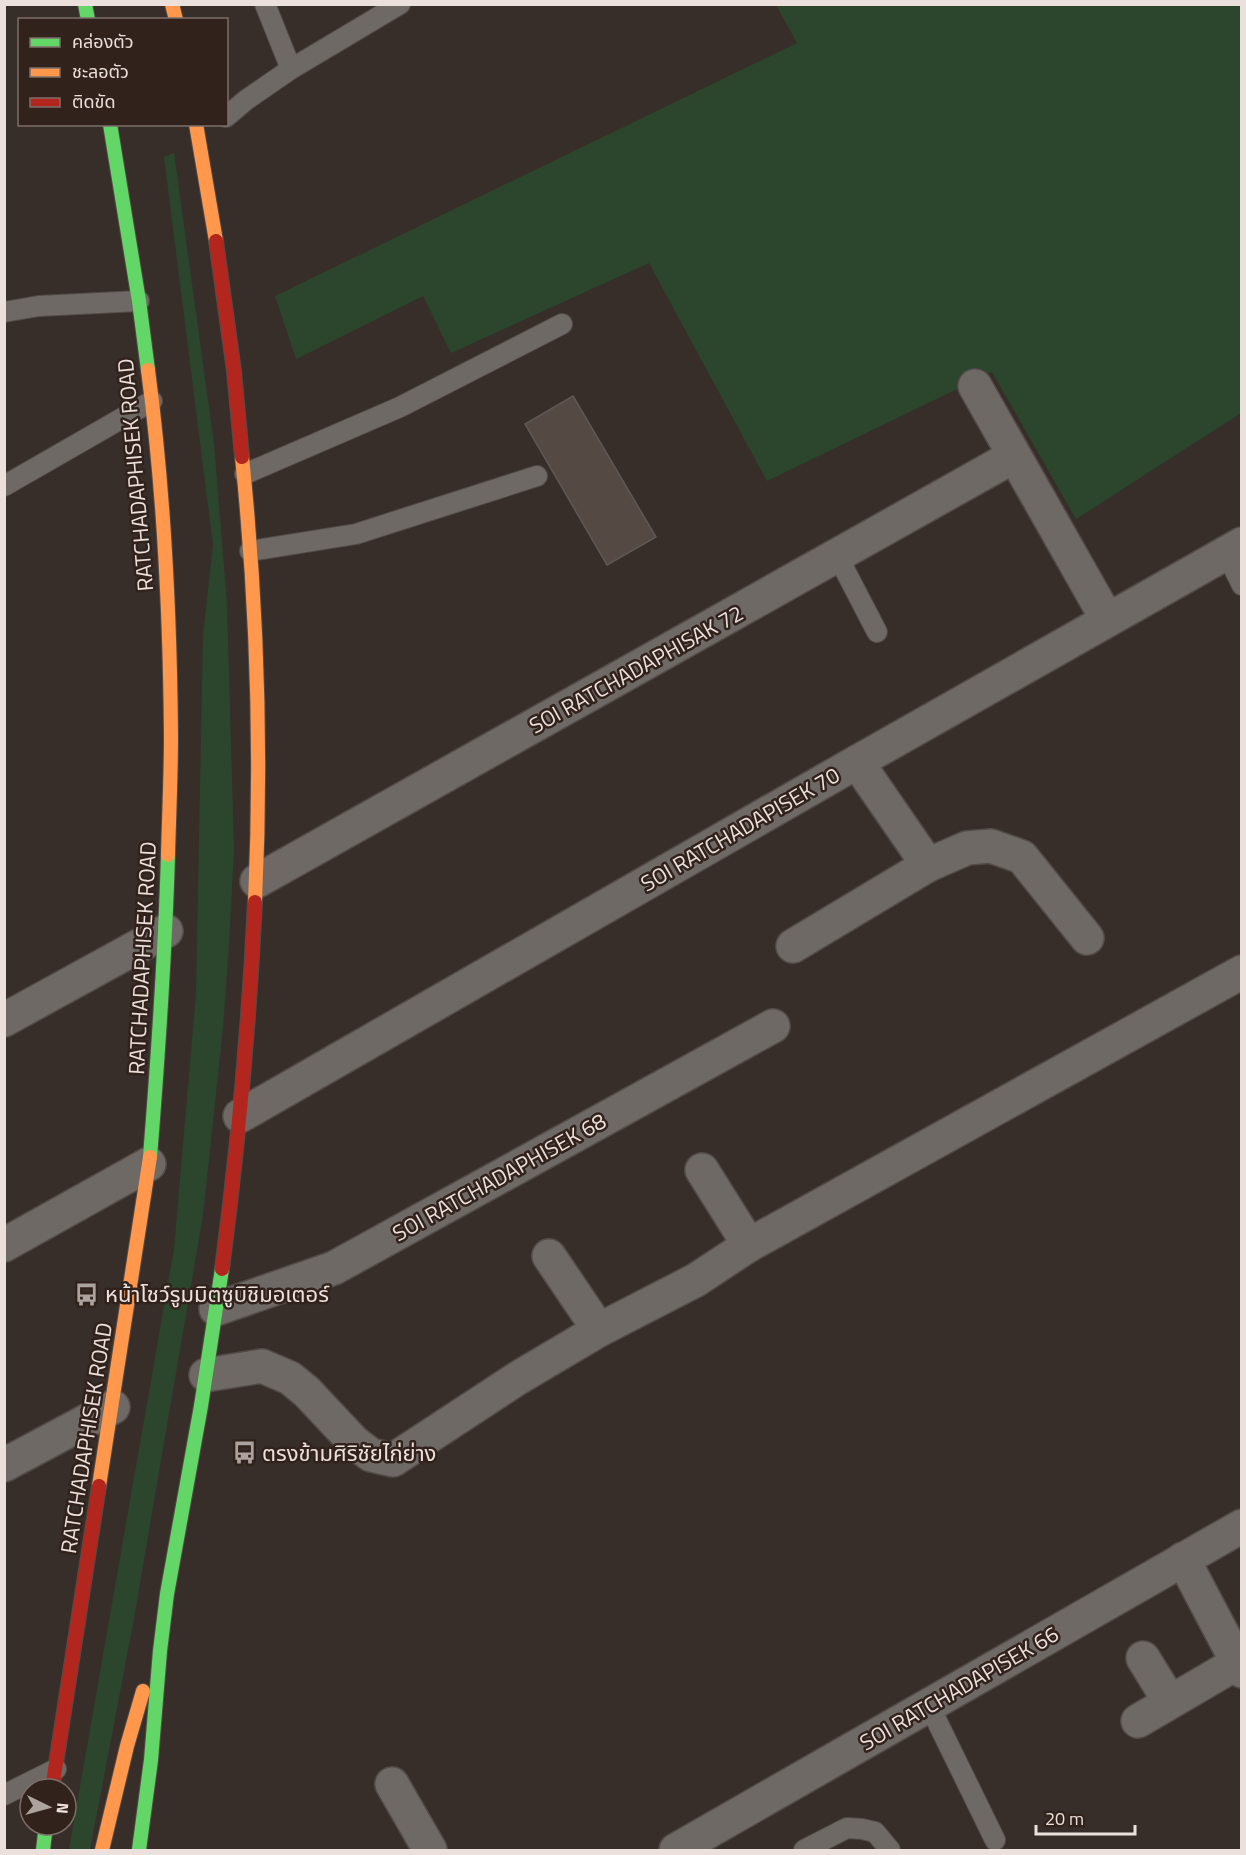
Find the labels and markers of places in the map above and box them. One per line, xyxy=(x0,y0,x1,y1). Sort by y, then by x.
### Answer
place label: หน้าโชว์รูมมิตซูบิชิมอเตอร์ xyxy=(105,1277,330,1311)
bus stop icon: หน้าโชว์รูมมิตซูบิชิมอเตอร์ xyxy=(74,1281,100,1307)
place label: ตรงข้ามศิริชัยไก่ย่าง xyxy=(262,1436,436,1470)
bus stop icon: ตรงข้ามศิริชัยไก่ย่าง xyxy=(231,1440,257,1466)

